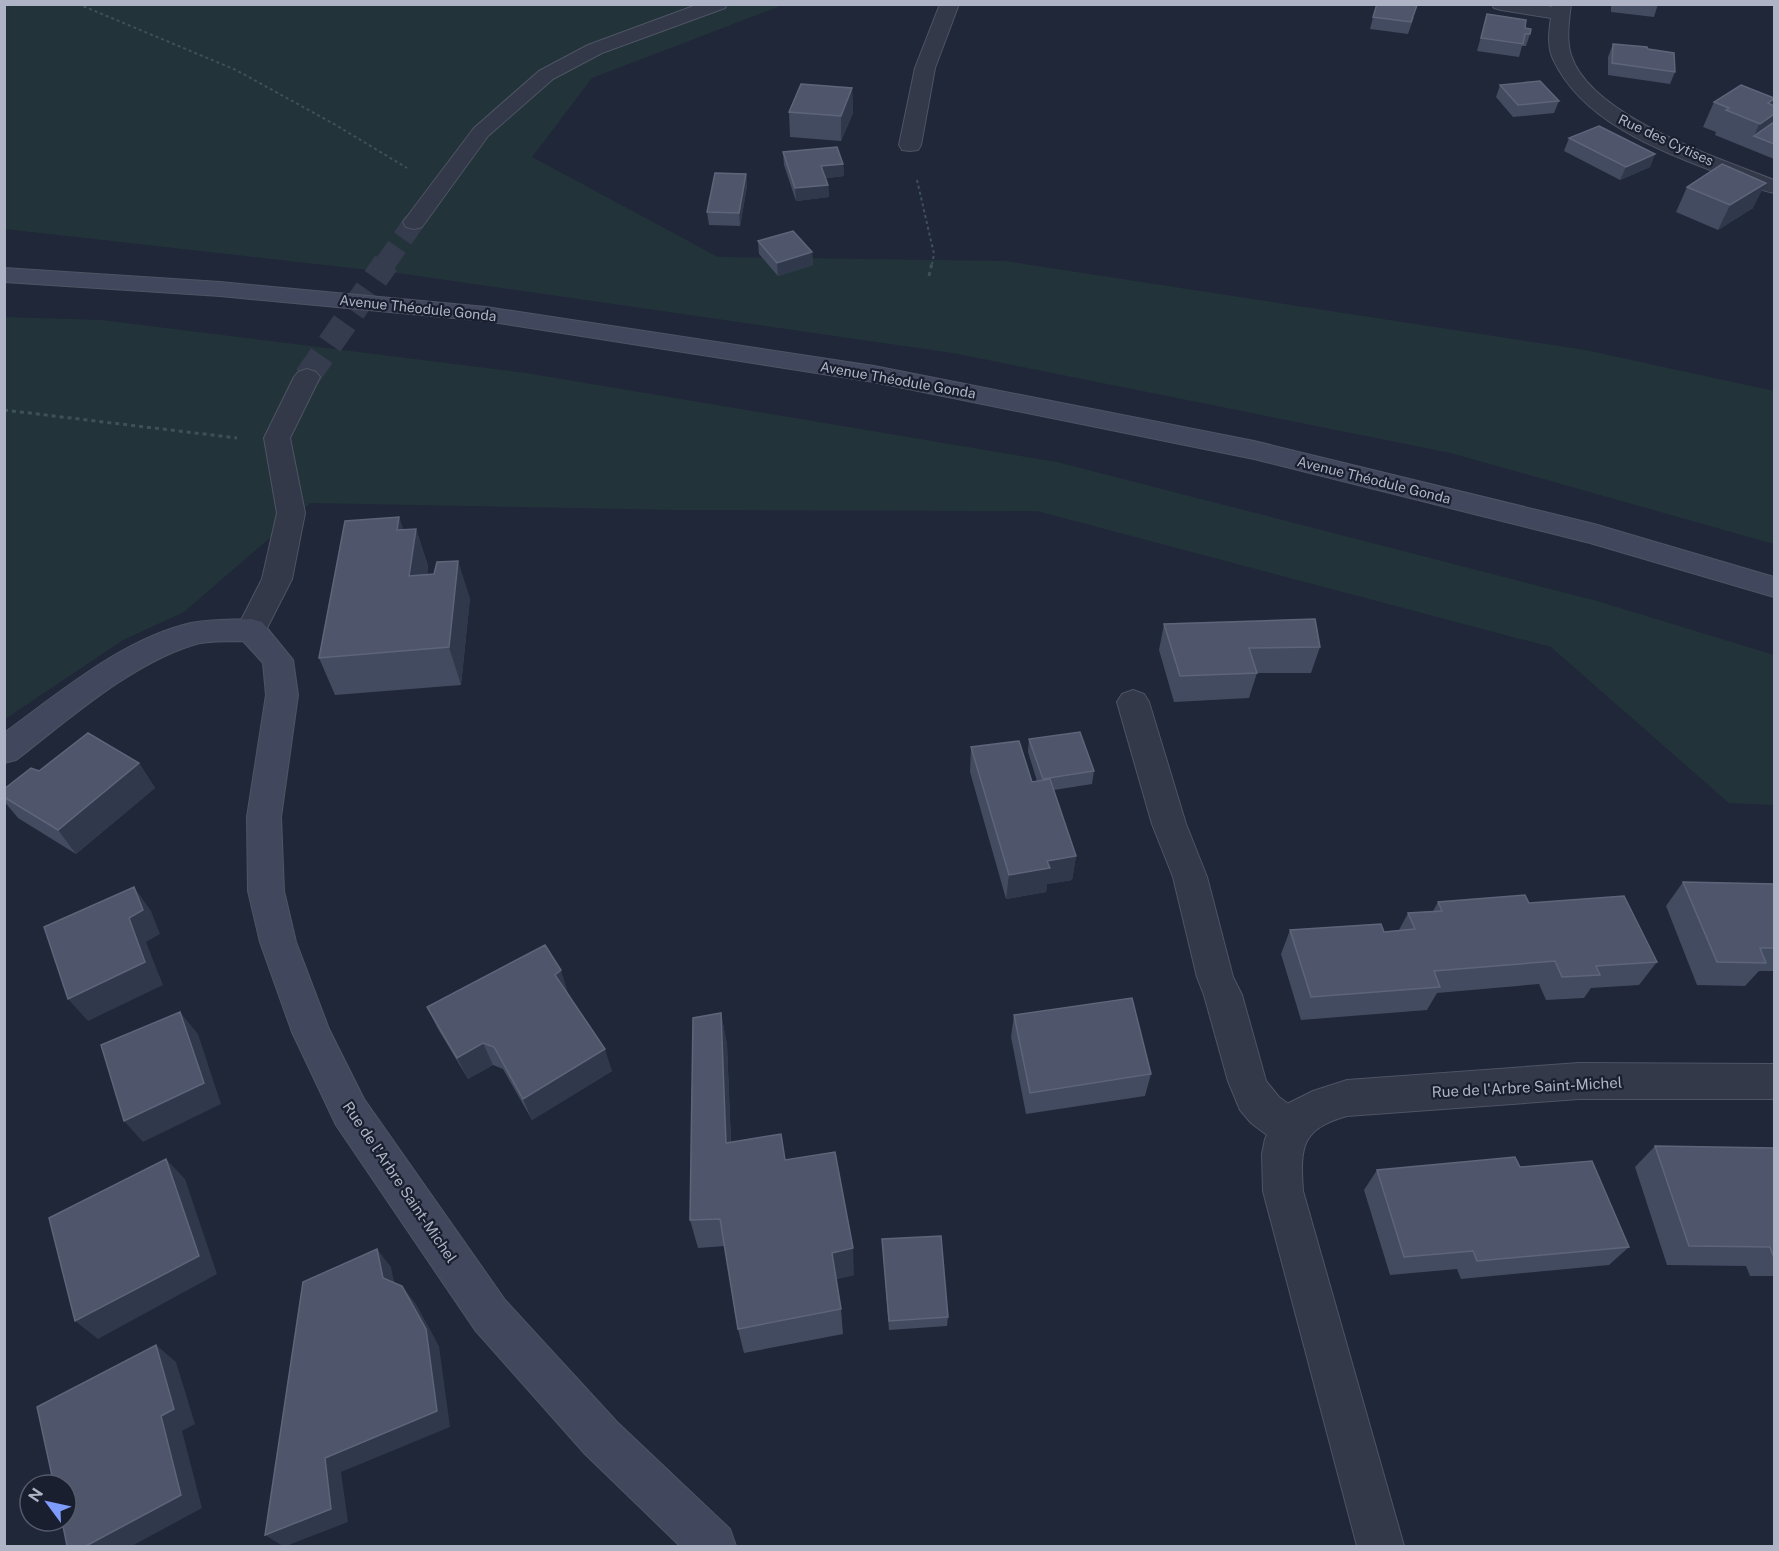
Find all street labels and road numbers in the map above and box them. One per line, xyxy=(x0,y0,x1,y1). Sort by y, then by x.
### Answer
street label: Rue des Cytises xyxy=(1616,111,1716,169)
street label: Avenue Théodule Gonda xyxy=(339,292,497,324)
street label: Avenue Théodule Gonda xyxy=(819,358,977,402)
street label: Avenue Théodule Gonda xyxy=(1296,453,1452,507)
street label: Rue de l'Arbre Saint-Michel xyxy=(1431,1074,1623,1100)
street label: Rue de l'Arbre Saint-Michel xyxy=(340,1098,460,1266)

